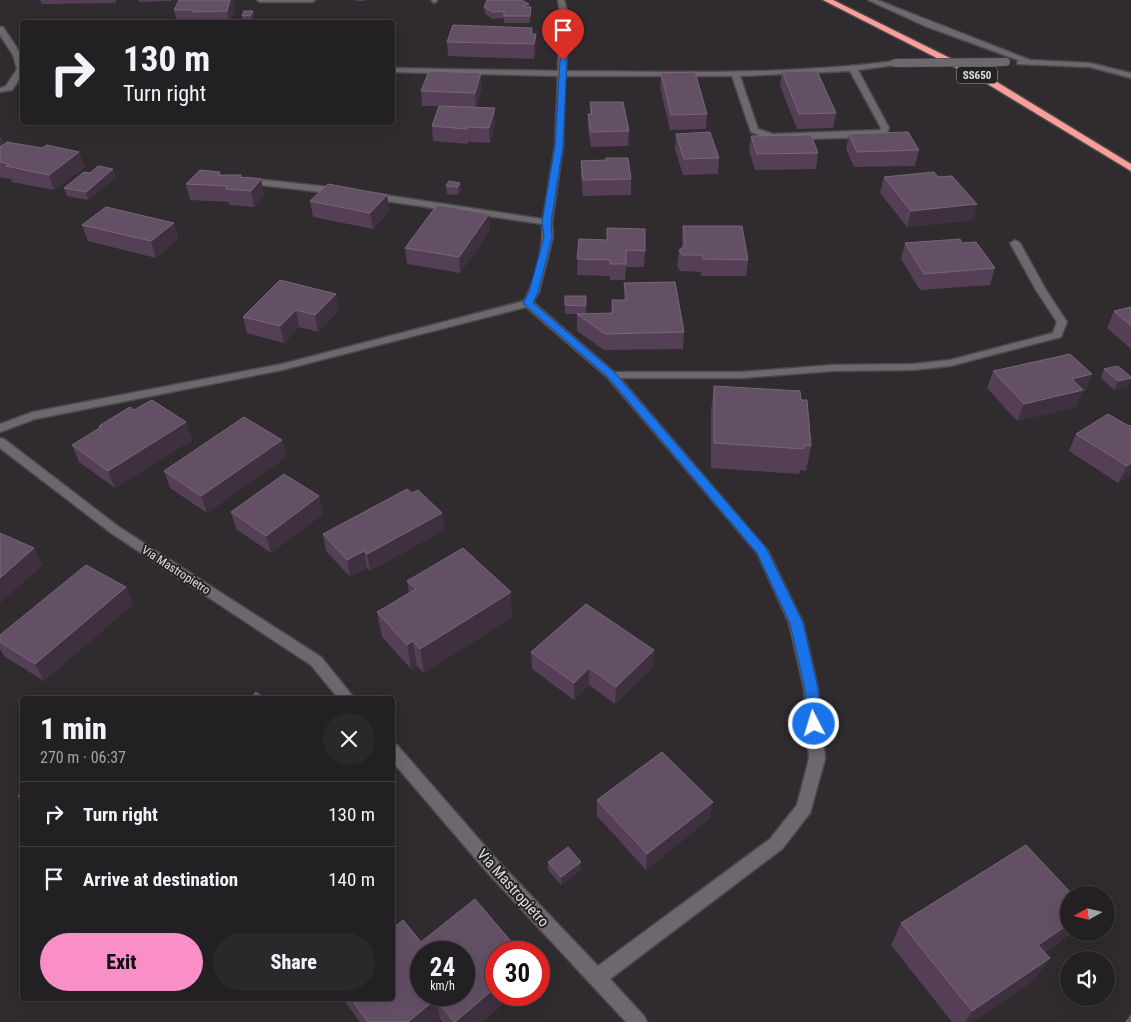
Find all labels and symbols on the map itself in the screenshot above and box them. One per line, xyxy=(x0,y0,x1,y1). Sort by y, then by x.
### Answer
pin xyxy=(542,9,584,60)
road number: SS650 xyxy=(957,66,997,84)
street label: Via Mastropietro xyxy=(139,543,213,597)
position arrow xyxy=(787,697,839,749)
street label: Via Mastropietro xyxy=(473,845,553,931)
north arrow xyxy=(1060,886,1115,941)
speed limit sign: 30 xyxy=(485,941,550,1006)

